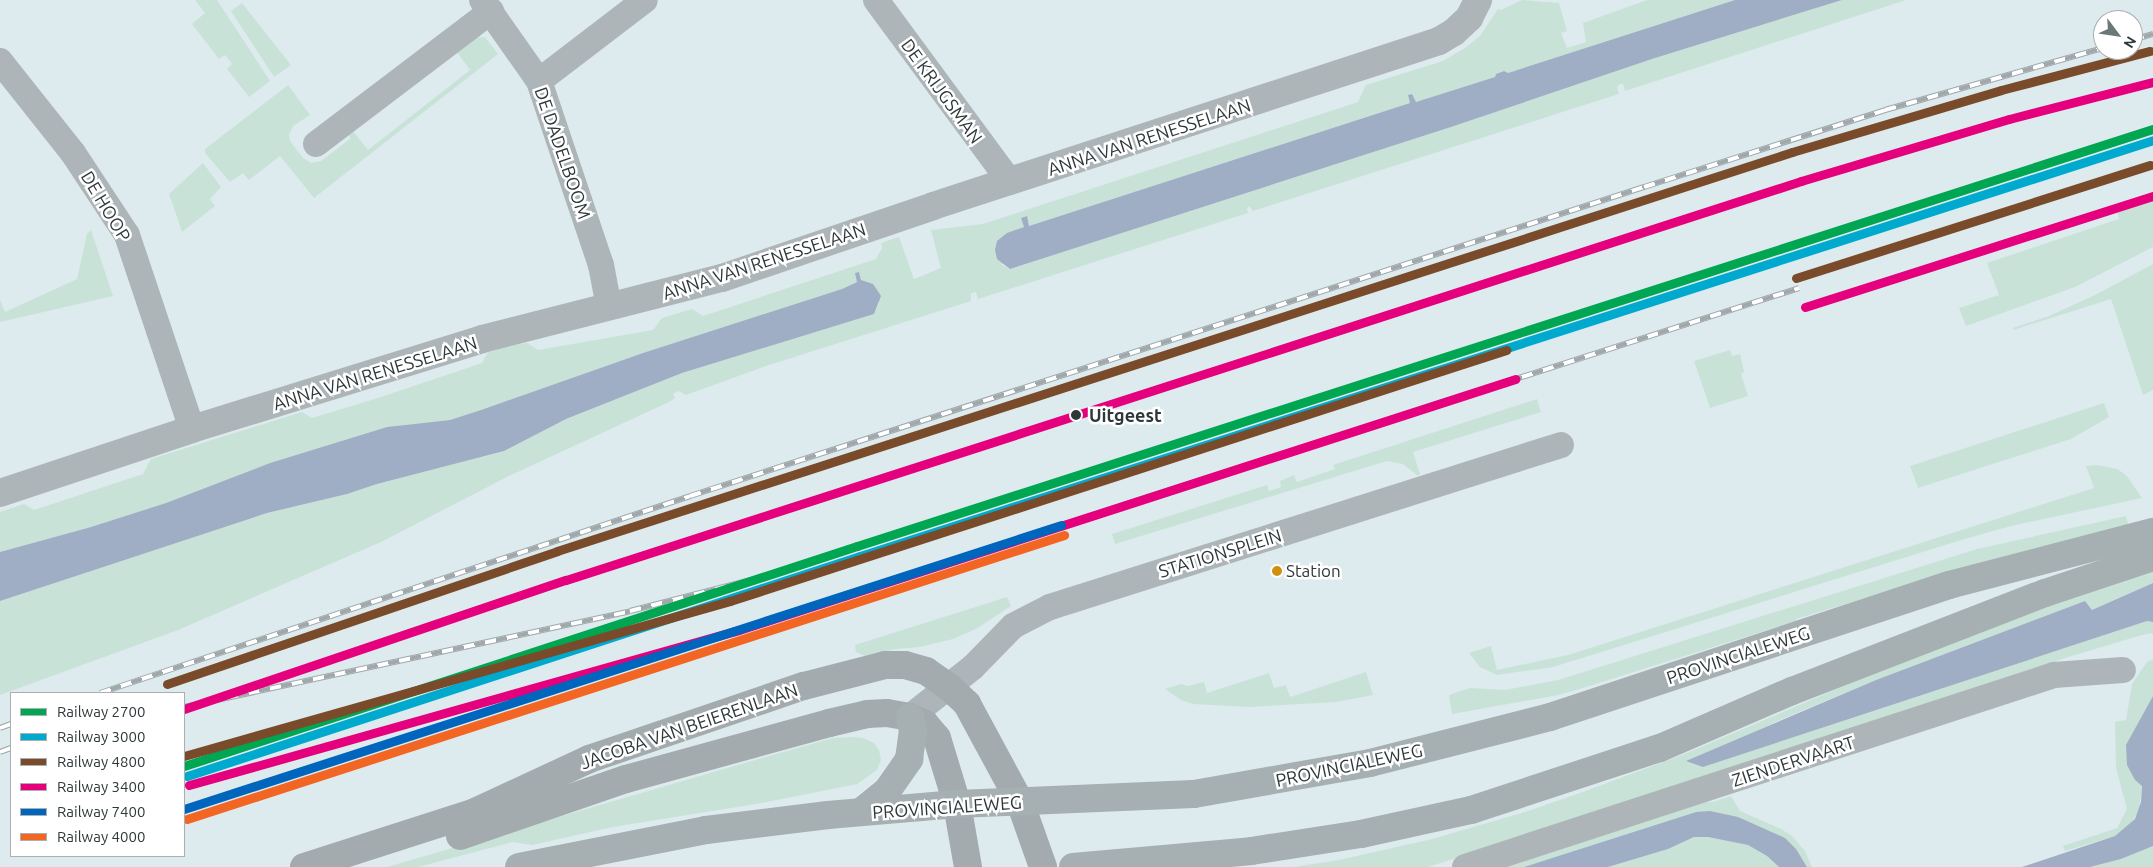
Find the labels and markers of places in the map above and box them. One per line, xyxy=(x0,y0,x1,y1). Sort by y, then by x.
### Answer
place label: Uitgeest xyxy=(1089,404,1162,426)
marker: Uitgeest xyxy=(1067,406,1085,424)
place label: Station xyxy=(1286,561,1341,581)
marker: Station xyxy=(1272,566,1282,576)

